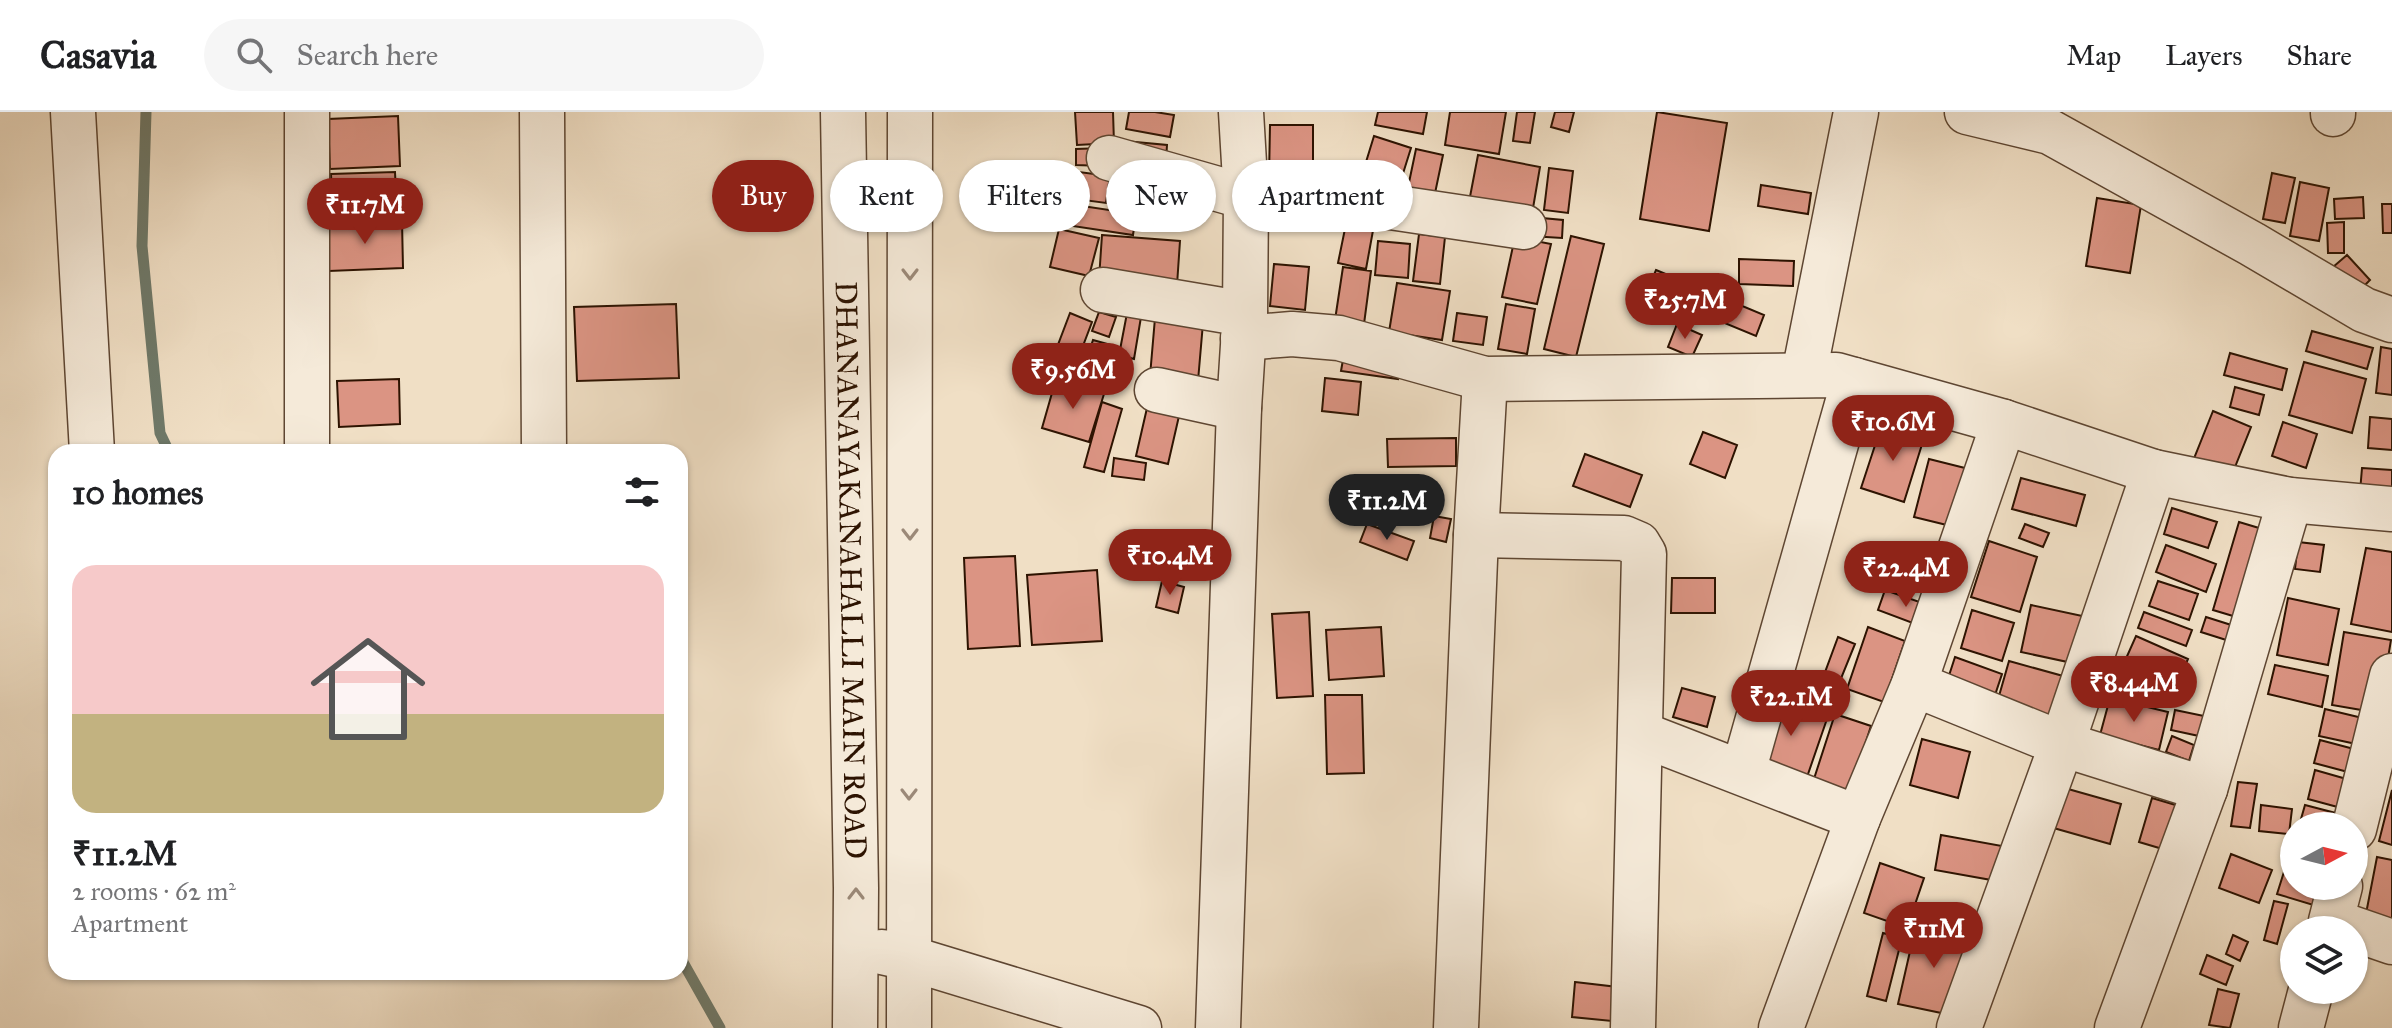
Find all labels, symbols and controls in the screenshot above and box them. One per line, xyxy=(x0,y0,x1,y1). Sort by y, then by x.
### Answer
search box xyxy=(204,19,764,91)
text: Casavia xyxy=(40,32,156,78)
icon: search xyxy=(232,33,276,77)
text: Search here xyxy=(296,37,438,73)
text: Map xyxy=(2066,38,2121,73)
text: Layers xyxy=(2165,38,2243,73)
text: Share xyxy=(2287,38,2352,73)
chip: Buy xyxy=(712,160,814,232)
chip: Rent xyxy=(830,160,943,232)
chip: Filters xyxy=(959,160,1090,232)
chip: New xyxy=(1106,160,1216,232)
chip: Apartment xyxy=(1232,160,1413,232)
pin: ₹11.7M xyxy=(300,178,430,246)
text: ₹11.7M xyxy=(325,188,405,220)
one-way arrow xyxy=(901,268,919,281)
pin: ₹25.7M xyxy=(1620,273,1750,341)
street label: DHANANAYAKANAHALLI MAIN ROAD xyxy=(828,281,874,859)
text: ₹25.7M xyxy=(1643,283,1727,315)
pin: ₹9.56M xyxy=(1008,343,1138,411)
text: ₹9.56M xyxy=(1030,353,1116,385)
pin: ₹10.6M xyxy=(1828,395,1958,463)
text: ₹10.6M xyxy=(1850,405,1936,437)
icon: filters xyxy=(620,470,664,514)
text: 10 homes xyxy=(72,472,203,513)
pin: ₹11.2M xyxy=(1322,474,1452,542)
text: ₹11.2M xyxy=(1347,484,1427,516)
one-way arrow xyxy=(901,528,919,541)
pin: ₹10.4M xyxy=(1105,529,1235,597)
text: ₹10.4M xyxy=(1126,539,1214,571)
pin: ₹22.4M xyxy=(1841,541,1971,609)
text: ₹22.4M xyxy=(1862,551,1950,583)
icon: home xyxy=(296,617,440,761)
pin: ₹8.44M xyxy=(2069,656,2199,724)
text: ₹8.44M xyxy=(2089,666,2179,698)
pin: ₹22.1M xyxy=(1726,670,1856,738)
text: ₹22.1M xyxy=(1749,680,1833,712)
one-way arrow xyxy=(900,788,918,801)
north arrow xyxy=(2280,812,2368,900)
map controls xyxy=(2280,812,2368,1004)
text: ₹11.2M xyxy=(72,833,177,874)
text: 2 rooms · 62 m² xyxy=(72,875,236,907)
one-way arrow xyxy=(847,887,865,900)
pin: ₹11M xyxy=(1887,902,1981,970)
text: Apartment xyxy=(72,907,188,939)
text: ₹11M xyxy=(1903,912,1965,944)
button: layers xyxy=(2280,916,2368,1004)

